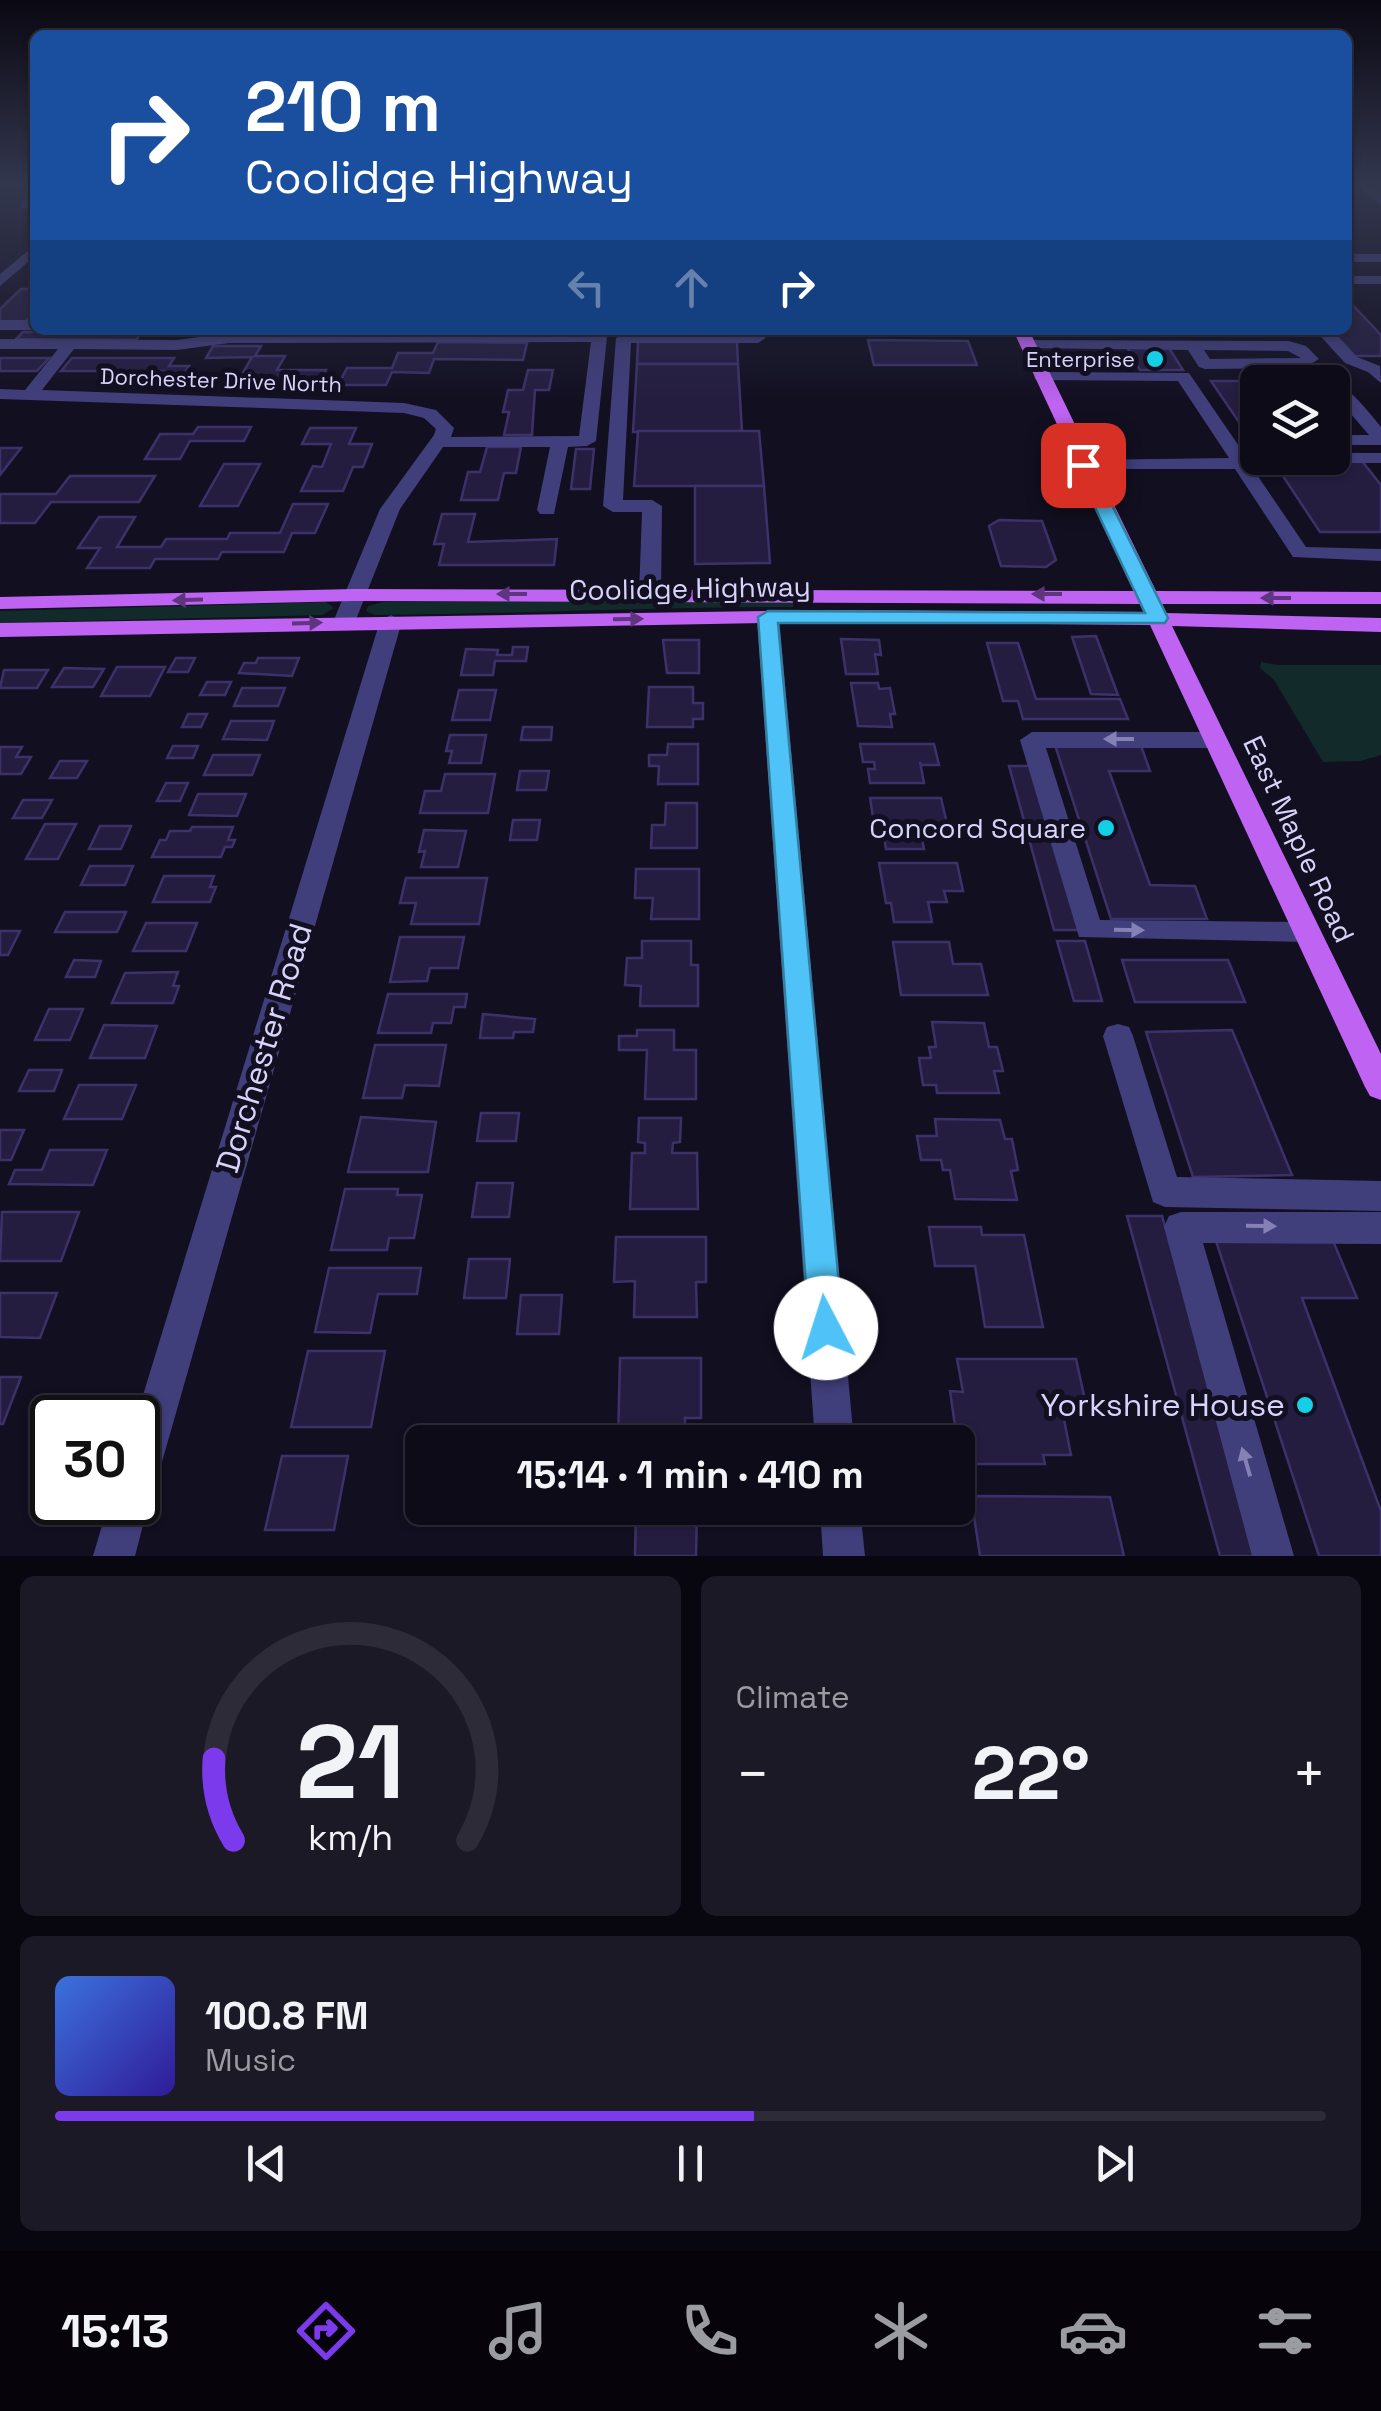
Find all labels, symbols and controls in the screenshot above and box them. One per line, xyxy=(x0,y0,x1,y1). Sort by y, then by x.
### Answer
text: 210 m xyxy=(245,62,441,151)
icon: right xyxy=(80,70,210,200)
text: Coolidge Highway xyxy=(245,149,633,206)
icon: left xyxy=(559,260,614,315)
icon: ahead xyxy=(664,260,719,315)
icon: right xyxy=(769,260,824,315)
place label: Enterprise xyxy=(1026,345,1135,373)
marker: Enterprise xyxy=(1144,348,1166,370)
street label: Dorchester Drive North xyxy=(99,362,343,398)
map controls xyxy=(1240,365,1350,475)
button: layers xyxy=(1240,365,1350,475)
pin xyxy=(1041,423,1126,508)
icon: arrive xyxy=(1056,438,1111,493)
street label: Coolidge Highway xyxy=(569,568,811,608)
one-way arrow xyxy=(496,586,528,602)
one-way arrow xyxy=(1031,586,1063,602)
one-way arrow xyxy=(1259,590,1291,606)
one-way arrow xyxy=(171,592,203,608)
one-way arrow xyxy=(613,610,645,626)
one-way arrow xyxy=(292,614,324,630)
street label: East Maple Road xyxy=(1235,730,1363,948)
one-way arrow xyxy=(1102,731,1134,747)
place label: Concord Square xyxy=(869,810,1086,846)
marker: Concord Square xyxy=(1095,817,1117,839)
street label: Dorchester Road xyxy=(207,919,321,1177)
one-way arrow xyxy=(1113,922,1145,938)
one-way arrow xyxy=(1245,1218,1277,1234)
position arrow xyxy=(774,1276,878,1380)
place label: Yorkshire House xyxy=(1040,1385,1285,1425)
marker: Yorkshire House xyxy=(1294,1394,1316,1416)
speed limit sign: 30 xyxy=(30,1395,160,1525)
one-way arrow xyxy=(1238,1446,1253,1477)
text: 15:14 · 1 min · 410 m xyxy=(516,1451,864,1499)
text: Climate xyxy=(736,1677,850,1717)
text: 21 xyxy=(296,1696,405,1828)
text: 22° xyxy=(971,1725,1090,1821)
text: − xyxy=(736,1739,770,1809)
text: + xyxy=(1292,1739,1326,1809)
text: km/h xyxy=(308,1815,393,1860)
text: 100.8 FM xyxy=(205,1992,369,2040)
text: Music xyxy=(205,2040,296,2080)
icon: previous xyxy=(239,2136,294,2191)
icon: pause xyxy=(663,2136,718,2191)
icon: next xyxy=(1087,2136,1142,2191)
icon: directions xyxy=(291,2296,361,2366)
icon: music xyxy=(483,2296,553,2366)
icon: phone xyxy=(675,2296,745,2366)
icon: climate xyxy=(866,2296,936,2366)
icon: car xyxy=(1058,2296,1128,2366)
icon: filters xyxy=(1250,2296,1320,2366)
text: 15:13 xyxy=(61,2303,169,2360)

